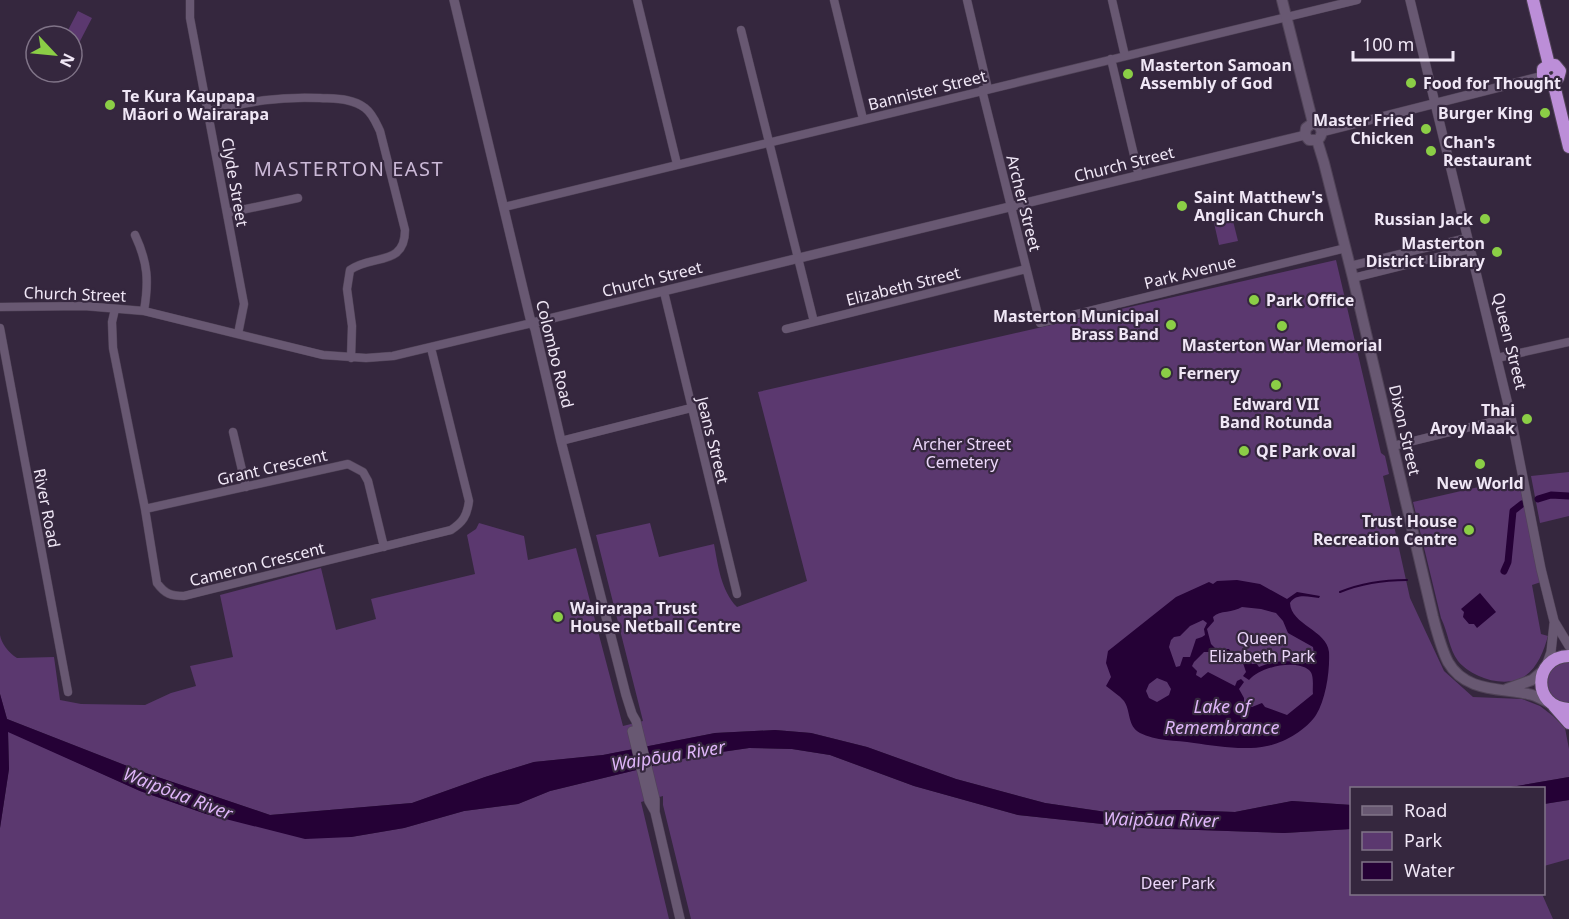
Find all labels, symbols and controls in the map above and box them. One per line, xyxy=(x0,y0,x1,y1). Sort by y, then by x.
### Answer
north arrow xyxy=(24,24,84,84)
scale bar xyxy=(1353,24,1454,62)
text: 100 m xyxy=(1362,32,1414,56)
text: N xyxy=(55,50,80,71)
place label: Masterton Samoan Assembly of God xyxy=(1140,54,1292,94)
street label: Bannister Street xyxy=(866,65,989,115)
marker: Masterton Samoan Assembly of God xyxy=(1121,67,1135,81)
place label: Food for Thought xyxy=(1423,72,1561,94)
marker: Food for Thought xyxy=(1404,76,1418,90)
place label: Te Kura Kaupapa Māori o Wairarapa xyxy=(122,85,269,125)
marker: Te Kura Kaupapa Māori o Wairarapa xyxy=(103,98,117,112)
place label: Burger King xyxy=(1438,102,1533,124)
marker: Burger King xyxy=(1538,106,1552,120)
place label: Master Fried Chicken xyxy=(1313,109,1414,149)
marker: Master Fried Chicken xyxy=(1419,122,1433,136)
place label: Chan's Restaurant xyxy=(1443,131,1532,171)
street label: Clyde Street xyxy=(216,136,254,228)
street label: Church Street xyxy=(1072,141,1177,187)
marker: Chan's Restaurant xyxy=(1424,144,1438,158)
street label: Archer Street xyxy=(1001,153,1047,254)
district label: MASTERTON EAST xyxy=(254,155,444,182)
place label: Saint Matthew's Anglican Church xyxy=(1194,186,1324,226)
marker: Saint Matthew's Anglican Church xyxy=(1175,199,1189,213)
place label: Russian Jack xyxy=(1374,208,1473,230)
marker: Russian Jack xyxy=(1478,212,1492,226)
place label: Masterton District Library xyxy=(1366,232,1486,272)
marker: Masterton District Library xyxy=(1490,245,1504,259)
street label: Park Avenue xyxy=(1142,250,1238,294)
street label: Church Street xyxy=(600,256,705,302)
street label: Elizabeth Street xyxy=(844,261,963,311)
street label: Church Street xyxy=(23,281,127,307)
place label: Park Office xyxy=(1266,289,1354,311)
street label: Queen Street xyxy=(1487,290,1533,392)
marker: Park Office xyxy=(1247,293,1261,307)
street label: Colombo Road xyxy=(531,298,579,410)
place label: Masterton Municipal Brass Band xyxy=(993,305,1159,345)
marker: Masterton Municipal Brass Band xyxy=(1164,318,1178,332)
marker: Masterton War Memorial xyxy=(1275,319,1289,333)
place label: Masterton War Memorial xyxy=(1182,334,1382,356)
place label: Fernery xyxy=(1178,362,1241,384)
marker: Fernery xyxy=(1159,366,1173,380)
marker: Edward VII Band Rotunda xyxy=(1269,378,1283,392)
street label: Dixon Street xyxy=(1384,383,1426,478)
street label: Jeans Street xyxy=(691,392,734,486)
place label: Edward VII Band Rotunda xyxy=(1220,393,1332,433)
place label: Thai Aroy Maak xyxy=(1430,399,1515,439)
marker: Thai Aroy Maak xyxy=(1520,412,1534,426)
park label: Archer Street Cemetery xyxy=(913,433,1011,473)
place label: QE Park oval xyxy=(1256,440,1356,462)
street label: Grant Crescent xyxy=(215,444,329,490)
marker: QE Park oval xyxy=(1237,444,1251,458)
marker: New World xyxy=(1473,457,1487,471)
street label: River Road xyxy=(29,466,65,550)
place label: New World xyxy=(1436,472,1524,494)
place label: Trust House Recreation Centre xyxy=(1313,510,1457,550)
marker: Trust House Recreation Centre xyxy=(1462,523,1476,537)
street label: Cameron Crescent xyxy=(187,537,327,591)
place label: Wairarapa Trust House Netball Centre xyxy=(570,597,741,637)
marker: Wairarapa Trust House Netball Centre xyxy=(551,610,565,624)
park label: Queen Elizabeth Park xyxy=(1209,627,1316,667)
water label: Lake of Remembrance xyxy=(1165,694,1279,739)
water label: Waipōua River xyxy=(609,734,728,776)
water label: Waipōua River xyxy=(120,761,237,825)
legend xyxy=(1350,787,1545,895)
text: Road xyxy=(1404,798,1447,822)
water label: Waipōua River xyxy=(1103,806,1220,832)
text: Park xyxy=(1404,828,1442,852)
text: Water xyxy=(1404,858,1455,882)
park label: Deer Park xyxy=(1141,872,1216,894)

